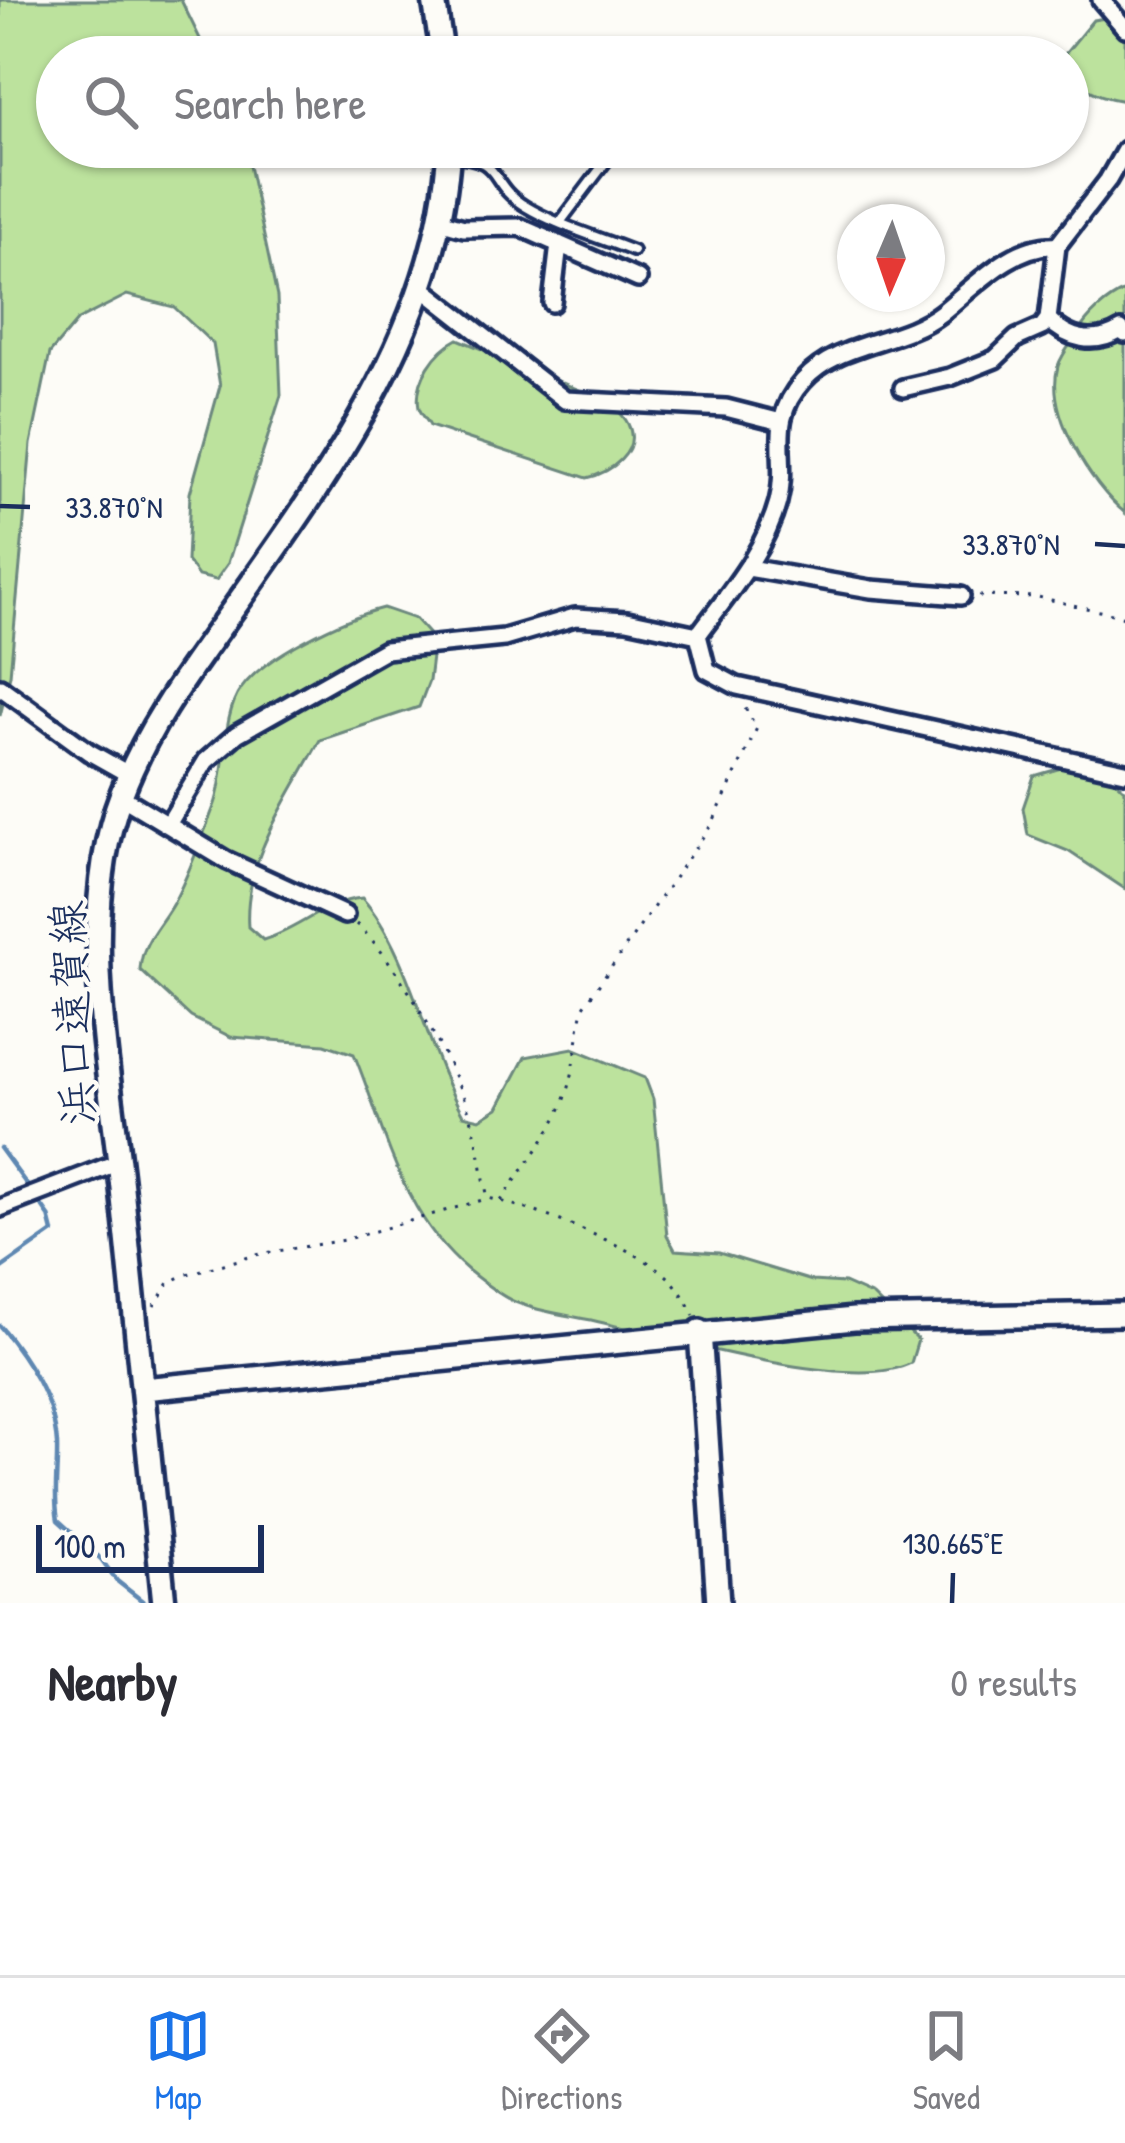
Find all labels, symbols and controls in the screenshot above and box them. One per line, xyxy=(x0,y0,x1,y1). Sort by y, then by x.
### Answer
search box xyxy=(36,36,1089,168)
icon: search xyxy=(78,69,144,135)
text: Search here xyxy=(174,72,366,133)
north arrow xyxy=(837,204,945,312)
text: 33.870°N xyxy=(65,487,163,527)
text: 33.870°N xyxy=(962,524,1060,564)
street label: 浜口遠賀線 xyxy=(35,899,108,1127)
scale bar xyxy=(36,1519,264,1572)
text: 130.665°E xyxy=(902,1523,1004,1563)
text: 100 m xyxy=(54,1524,126,1568)
text: Nearby xyxy=(48,1647,178,1716)
text: 0 results xyxy=(951,1655,1077,1708)
tab: Map xyxy=(145,2003,211,2119)
tab: Directions xyxy=(501,2003,623,2119)
tab: Saved xyxy=(913,2003,980,2119)

